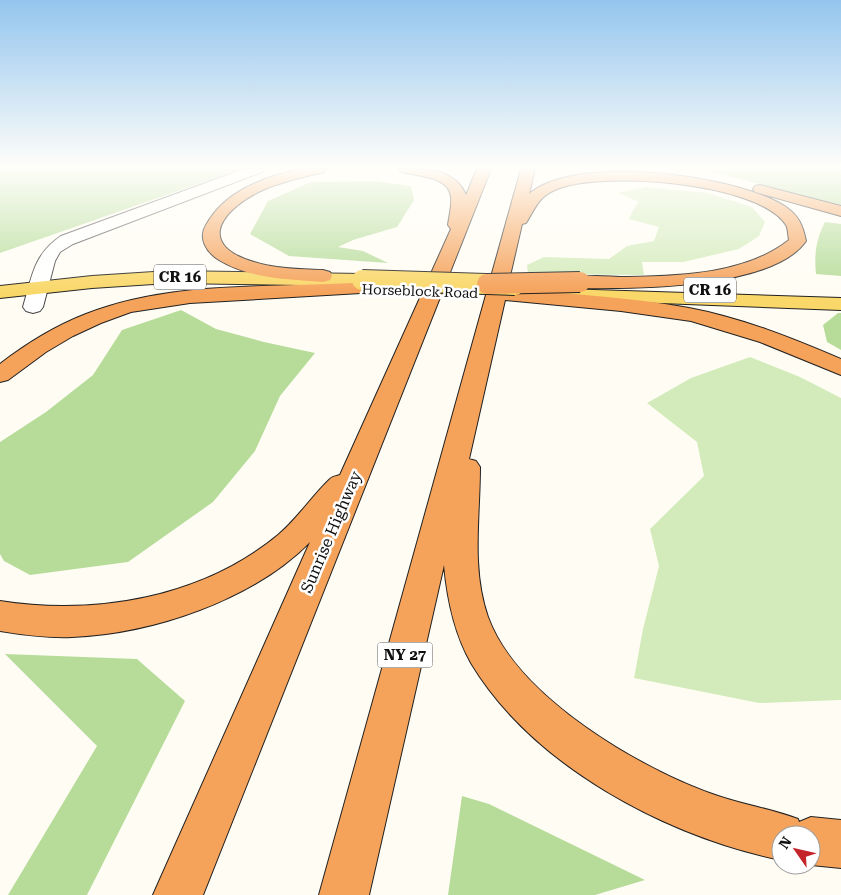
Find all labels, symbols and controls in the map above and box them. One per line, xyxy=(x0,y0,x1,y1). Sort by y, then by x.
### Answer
road number: CR 16 xyxy=(154,264,206,290)
road number: CR 16 xyxy=(684,278,736,302)
street label: Horseblock Road xyxy=(361,281,479,301)
street label: Sunrise Highway xyxy=(297,468,366,596)
road number: NY 27 xyxy=(378,642,432,668)
north arrow xyxy=(771,825,821,875)
text: N xyxy=(776,834,795,852)

